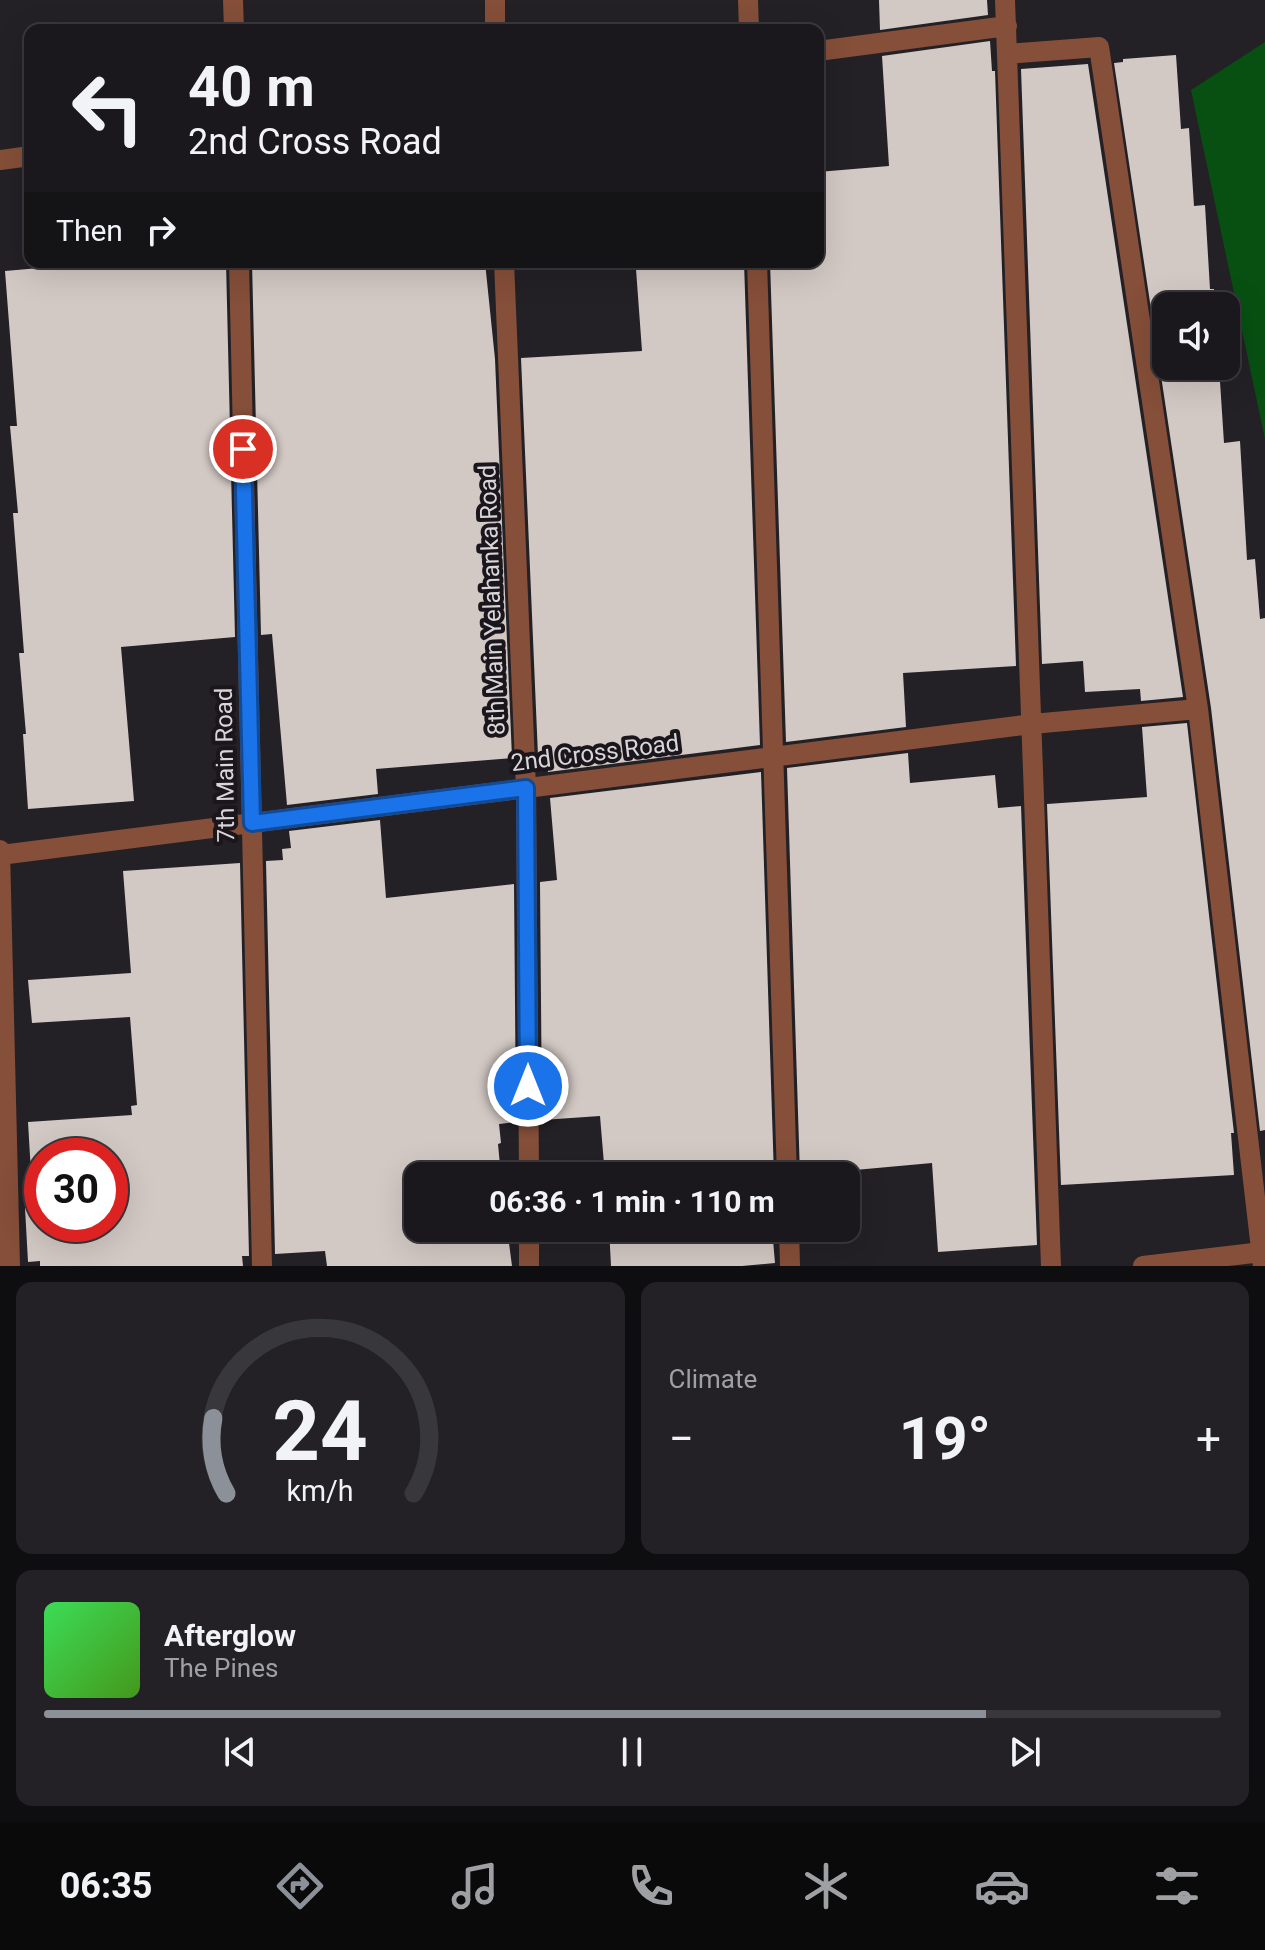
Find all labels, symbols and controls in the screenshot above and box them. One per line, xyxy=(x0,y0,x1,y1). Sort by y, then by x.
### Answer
text: 40 m xyxy=(188,54,315,120)
icon: left xyxy=(56,56,160,160)
text: 2nd Cross Road xyxy=(188,121,442,163)
icon: right xyxy=(139,208,183,252)
text: Then xyxy=(56,213,123,248)
map controls xyxy=(1152,292,1240,380)
button: sound xyxy=(1152,292,1240,380)
pin xyxy=(209,415,277,483)
icon: arrive xyxy=(221,427,265,471)
street label: 8th Main Yelahanka Road xyxy=(473,464,511,736)
street label: 7th Main Road xyxy=(210,687,240,843)
street label: 2nd Cross Road xyxy=(509,729,681,777)
position arrow xyxy=(486,1044,570,1128)
speed limit sign: 30 xyxy=(24,1138,128,1242)
text: 06:36 · 1 min · 110 m xyxy=(489,1184,775,1219)
text: Climate xyxy=(669,1364,757,1394)
text: 24 xyxy=(273,1383,368,1480)
text: 19° xyxy=(899,1403,991,1474)
text: − xyxy=(669,1413,694,1465)
text: + xyxy=(1196,1413,1221,1465)
text: km/h xyxy=(287,1474,354,1508)
text: Afterglow xyxy=(164,1618,296,1653)
text: The Pines xyxy=(164,1653,278,1683)
icon: previous xyxy=(218,1730,262,1774)
icon: pause xyxy=(610,1730,654,1774)
icon: next xyxy=(1003,1730,1047,1774)
icon: directions xyxy=(272,1858,328,1914)
icon: music xyxy=(447,1858,503,1914)
icon: phone xyxy=(623,1858,679,1914)
icon: climate xyxy=(798,1858,854,1914)
icon: car xyxy=(974,1858,1030,1914)
icon: filters xyxy=(1149,1858,1205,1914)
text: 06:35 xyxy=(60,1865,152,1907)

